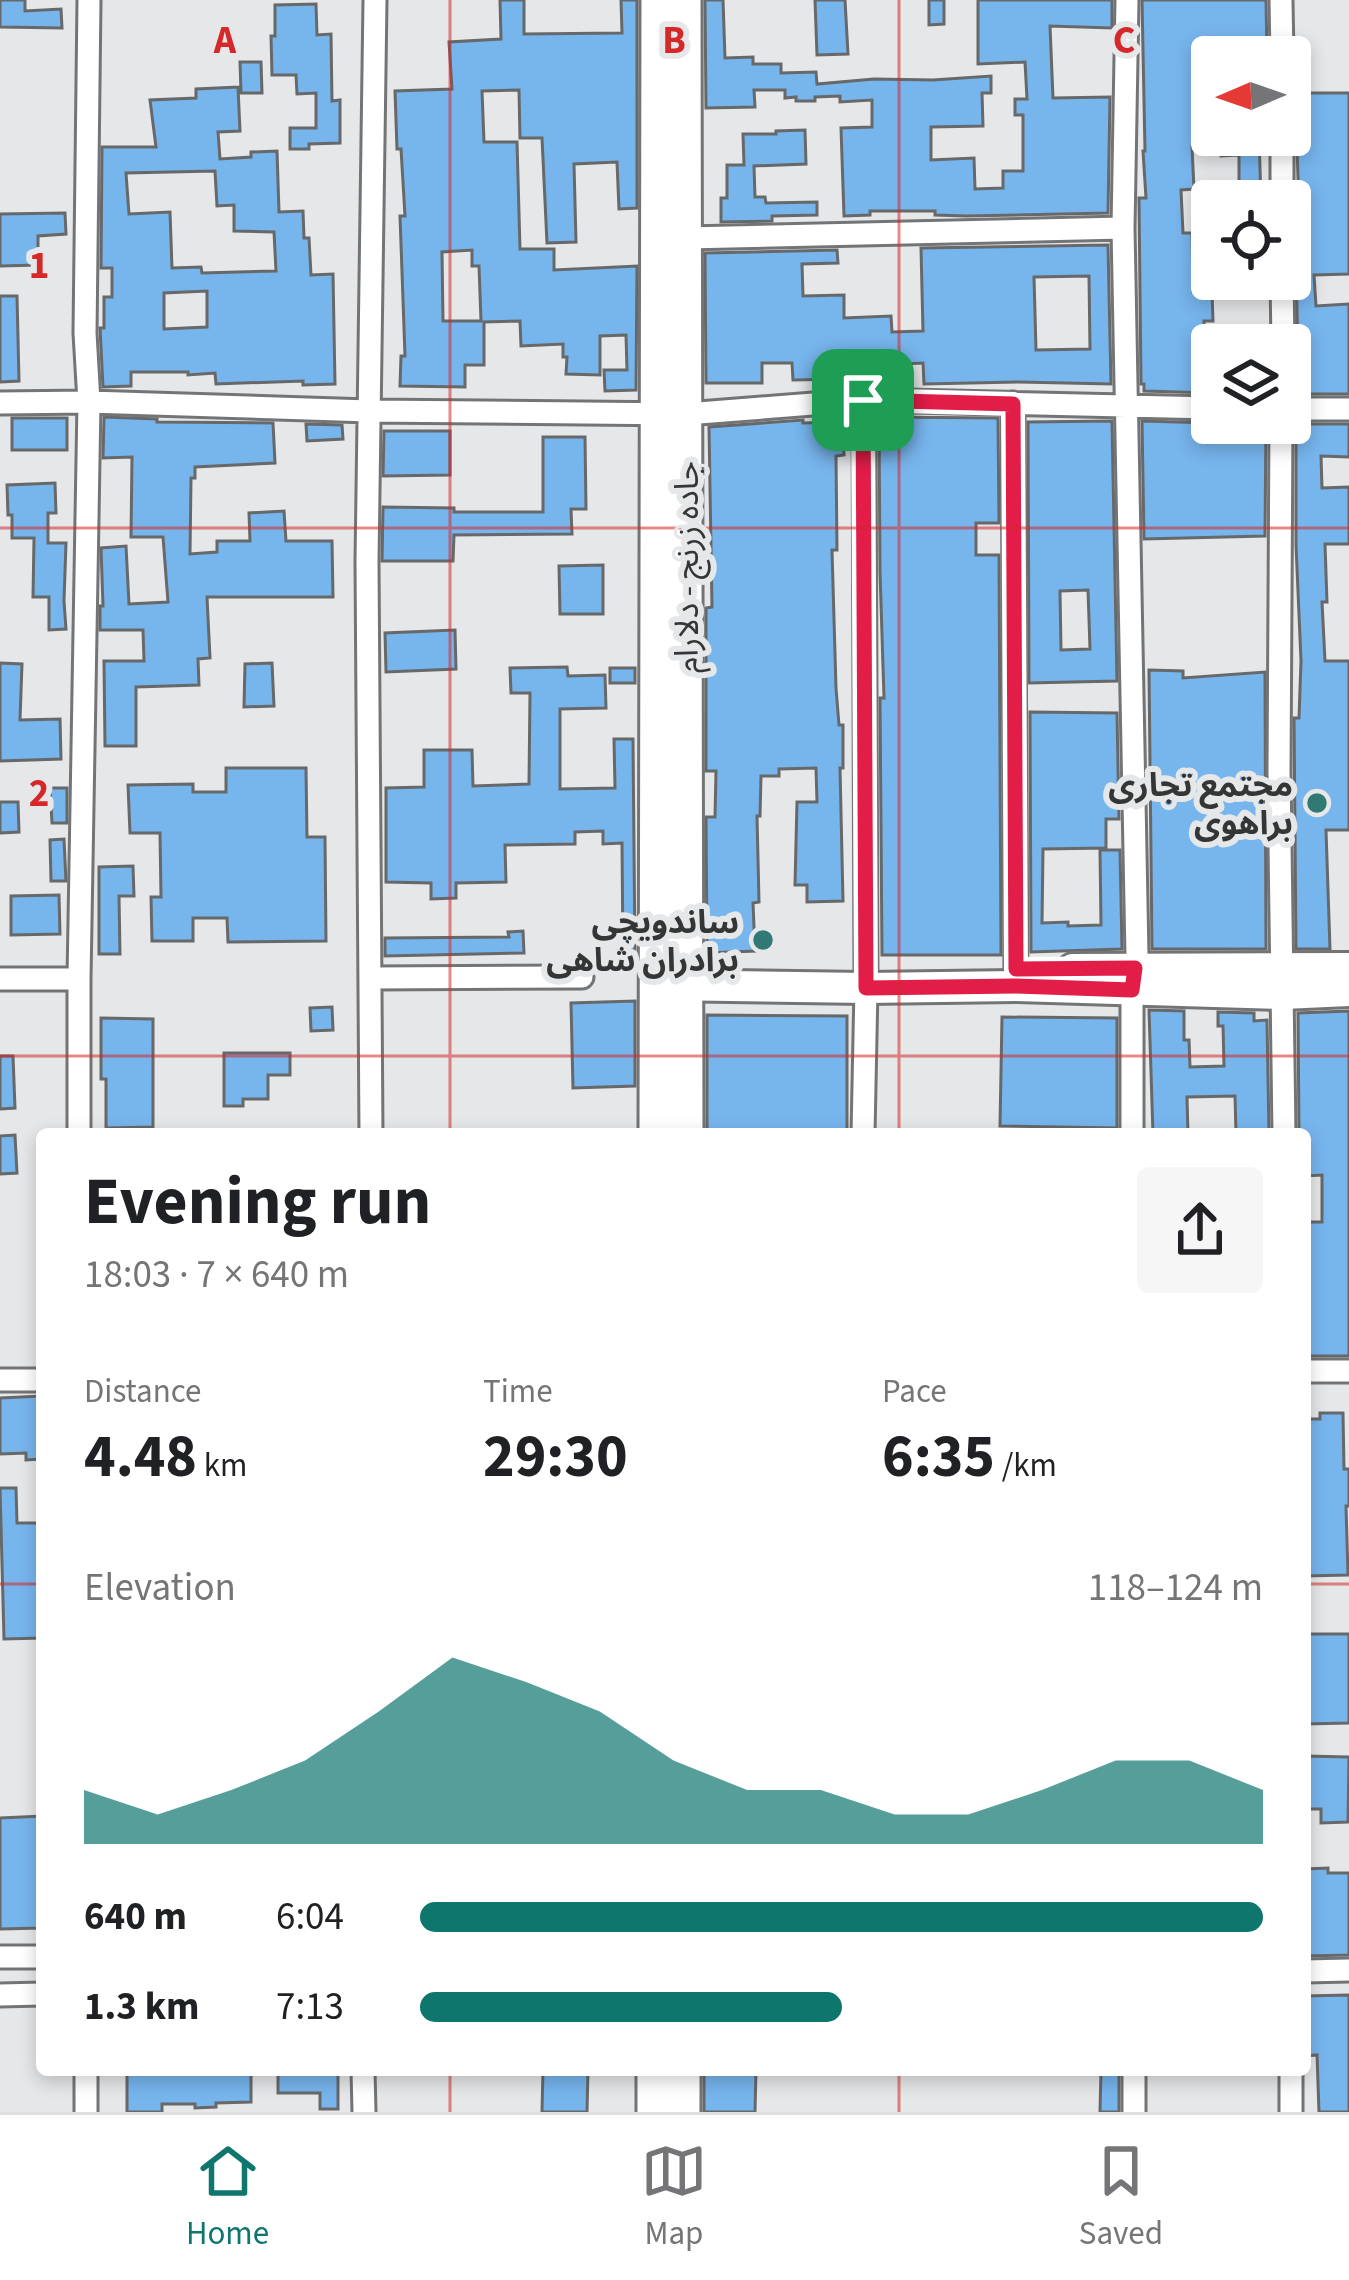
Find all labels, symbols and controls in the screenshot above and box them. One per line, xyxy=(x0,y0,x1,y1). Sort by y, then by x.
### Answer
text: A xyxy=(213,13,237,69)
text: B xyxy=(662,13,686,69)
text: C xyxy=(1113,13,1135,69)
north arrow xyxy=(1191,36,1311,156)
map controls xyxy=(1191,36,1311,444)
button: locate xyxy=(1191,180,1311,300)
text: 1 xyxy=(29,238,49,294)
button: layers xyxy=(1191,324,1311,444)
pin xyxy=(812,349,914,451)
icon: arrive xyxy=(830,367,896,433)
street label: جاده زرنج - دلارام xyxy=(664,461,711,673)
place label: مجتمع تجاری براهوی xyxy=(1108,762,1293,847)
text: 2 xyxy=(29,766,49,822)
marker: مجتمع تجاری براهوی xyxy=(1304,790,1330,816)
place label: ساندویچی برادران شاهی xyxy=(546,899,739,984)
marker: ساندویچی برادران شاهی xyxy=(750,927,776,953)
text: Evening run xyxy=(84,1155,431,1249)
button: share xyxy=(1137,1167,1263,1293)
text: 18:03 · 7 × 640 m xyxy=(84,1247,349,1303)
text: Distance xyxy=(84,1368,201,1415)
text: Time xyxy=(483,1368,553,1415)
text: Pace xyxy=(882,1368,947,1415)
text: 4.48 xyxy=(84,1415,197,1500)
text: 29:30 xyxy=(483,1415,628,1500)
text: 6:35 xyxy=(882,1415,995,1500)
text: km xyxy=(197,1442,247,1489)
text: /km xyxy=(995,1442,1057,1489)
text: Elevation xyxy=(84,1560,236,1616)
text: 118–124 m xyxy=(1088,1560,1263,1616)
text: 640 m xyxy=(84,1889,187,1945)
text: 6:04 xyxy=(276,1889,344,1945)
text: 1.3 km xyxy=(84,1979,199,2035)
text: 7:13 xyxy=(276,1979,344,2035)
tab: Home xyxy=(186,2138,269,2257)
tab: Map xyxy=(641,2138,707,2257)
tab: Saved xyxy=(1079,2138,1163,2257)

